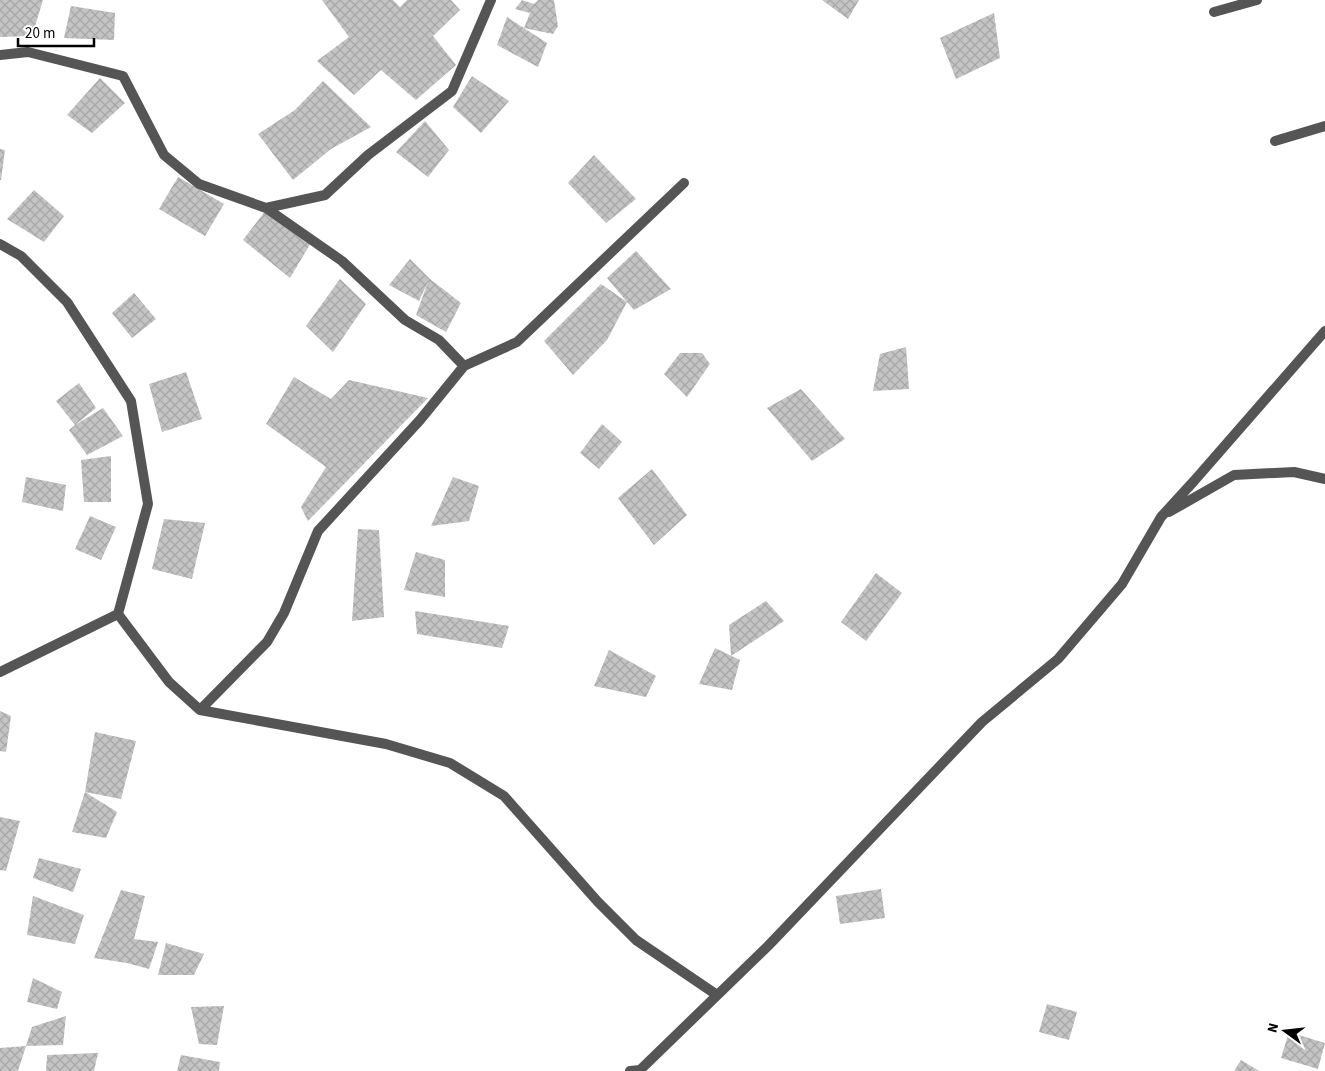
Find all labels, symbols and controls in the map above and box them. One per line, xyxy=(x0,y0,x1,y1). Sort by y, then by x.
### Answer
scale bar xyxy=(18,15,94,47)
text: 20 m xyxy=(25,23,55,44)
north arrow xyxy=(1260,1006,1310,1056)
text: N xyxy=(1263,1021,1284,1035)

